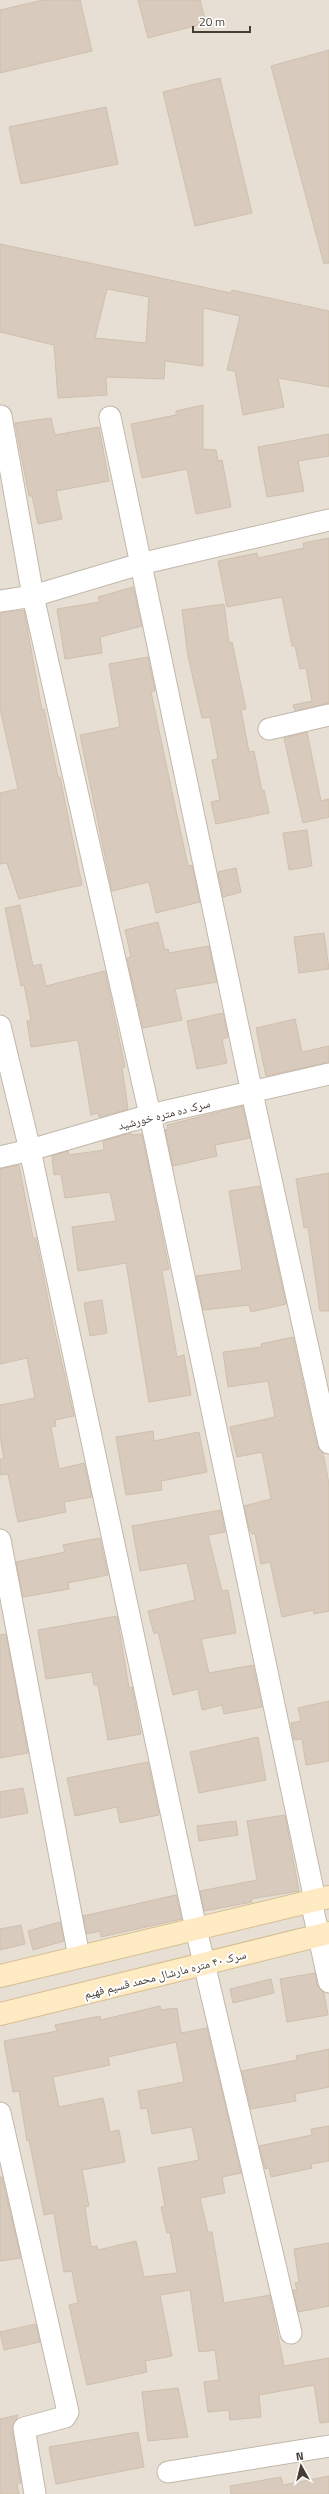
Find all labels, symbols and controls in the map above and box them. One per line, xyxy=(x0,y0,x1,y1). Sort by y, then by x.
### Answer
scale bar xyxy=(193,8,250,34)
text: 20 m xyxy=(199,12,225,31)
street label: سرک ده متره خورشید xyxy=(116,1093,212,1135)
street label: سرک ۴۰ متره مارشال محمد قسیم فهیم xyxy=(82,1945,248,2003)
north arrow xyxy=(281,2446,321,2486)
text: N xyxy=(295,2448,304,2465)

